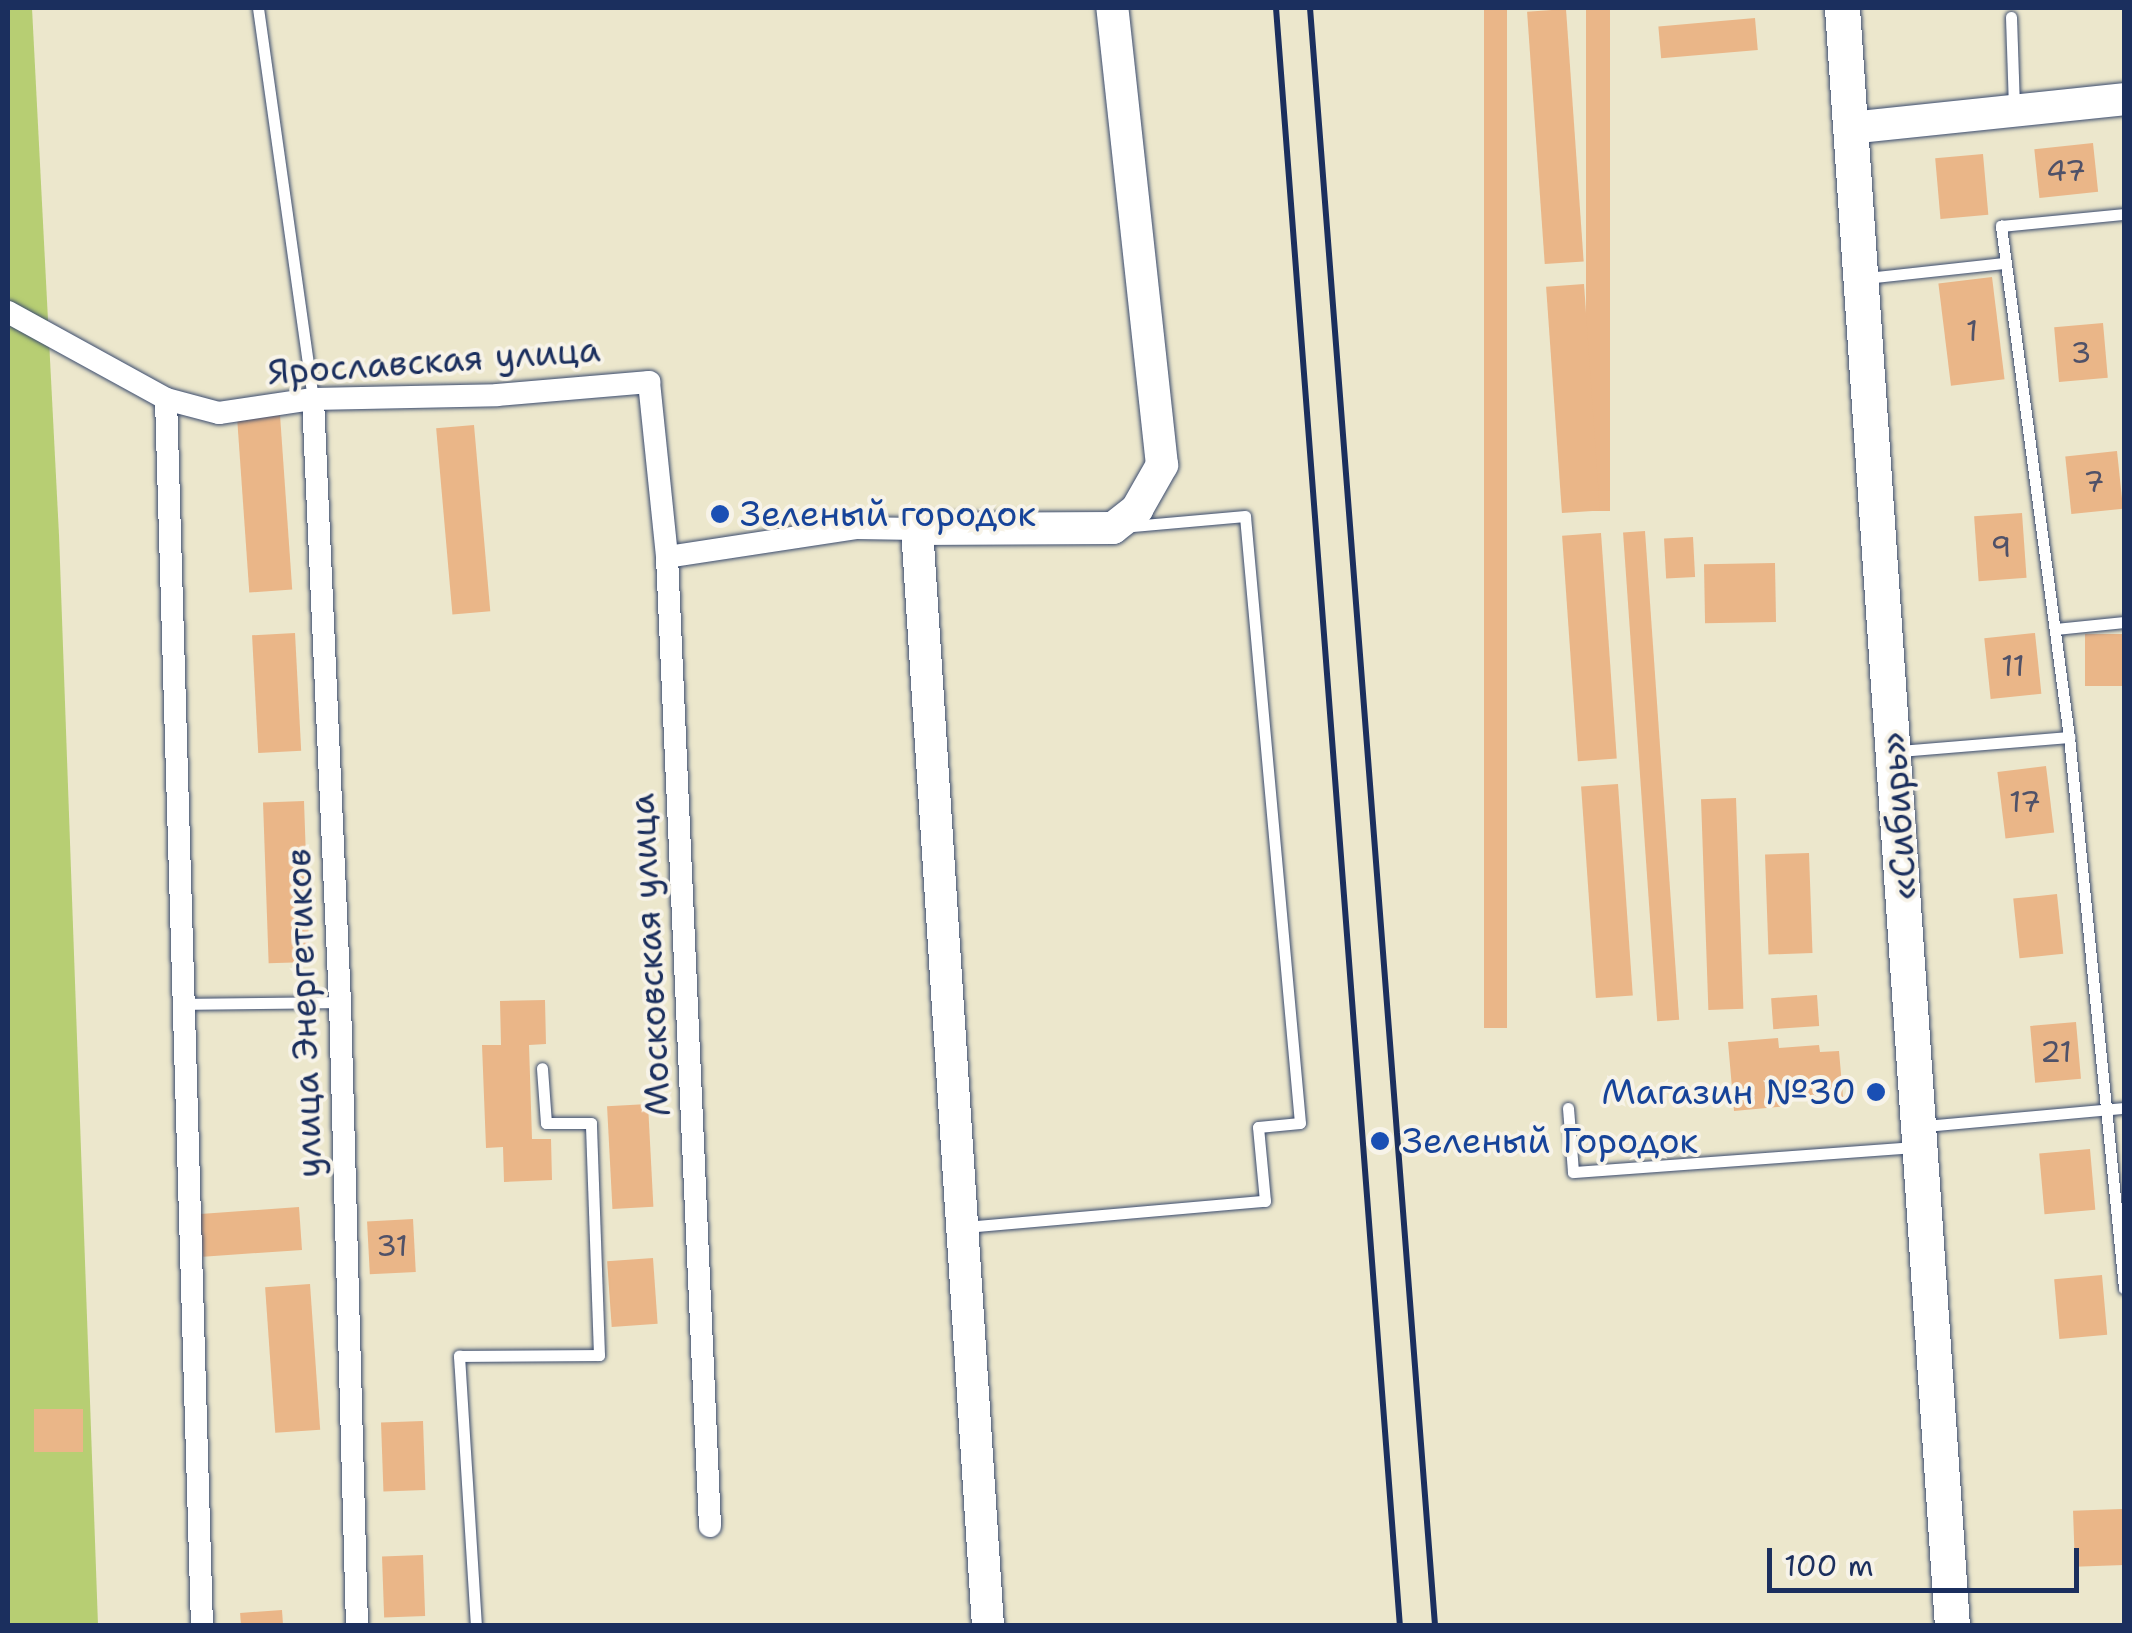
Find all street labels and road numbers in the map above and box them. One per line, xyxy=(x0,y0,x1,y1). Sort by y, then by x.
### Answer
street label: Ярославская улица xyxy=(266,328,602,394)
street label: «Сибирь» xyxy=(1872,731,1926,901)
street label: Московская улица xyxy=(621,792,679,1118)
street label: улица Энергетиков xyxy=(277,848,331,1178)

